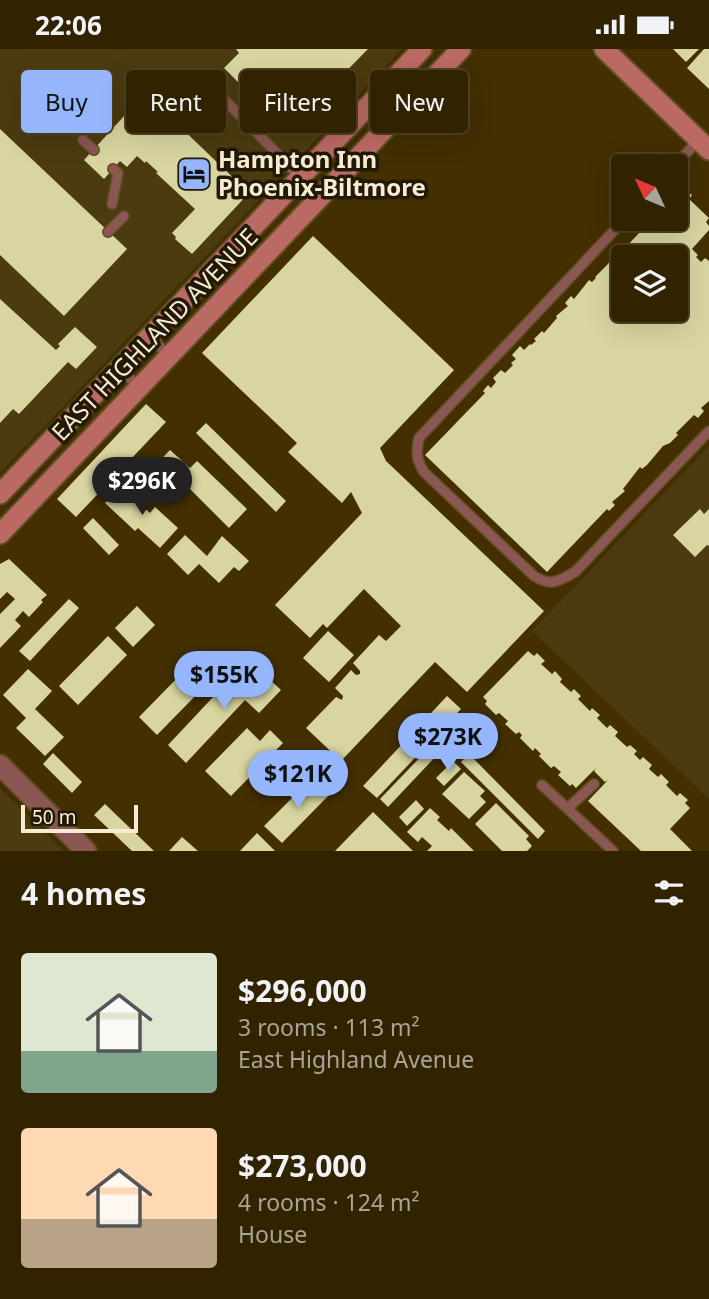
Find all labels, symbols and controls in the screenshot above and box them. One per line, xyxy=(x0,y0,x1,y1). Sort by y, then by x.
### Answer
text: 22:06 xyxy=(35,7,102,43)
chip: Buy xyxy=(21,70,112,133)
chip: Rent xyxy=(126,70,226,133)
chip: Filters xyxy=(240,70,356,133)
chip: New xyxy=(370,70,468,133)
place label: Hampton Inn Phoenix-Biltmore xyxy=(218,142,426,203)
north arrow xyxy=(611,154,688,231)
map controls xyxy=(611,154,688,322)
hotel icon: Hampton Inn Phoenix-Biltmore xyxy=(175,155,213,193)
street label: EAST HIGHLAND AVENUE xyxy=(43,220,264,447)
button: layers xyxy=(611,245,688,322)
pin: $296K xyxy=(93,457,191,517)
text: $296K xyxy=(108,464,176,496)
pin: $155K xyxy=(175,651,273,711)
text: $155K xyxy=(190,658,258,690)
pin: $273K xyxy=(399,713,497,773)
text: $273K xyxy=(414,720,482,752)
pin: $121K xyxy=(249,751,347,810)
text: $121K xyxy=(264,757,332,789)
scale bar xyxy=(21,802,138,834)
text: 50 m xyxy=(32,804,76,830)
text: 4 homes xyxy=(21,873,146,914)
icon: filters xyxy=(650,874,688,912)
text: $296,000 xyxy=(238,970,367,1011)
icon: home xyxy=(77,981,161,1065)
text: 3 rooms · 113 m² xyxy=(238,1011,420,1043)
text: East Highland Avenue xyxy=(238,1043,474,1075)
text: $273,000 xyxy=(238,1145,367,1186)
icon: home xyxy=(77,1156,161,1240)
text: 4 rooms · 124 m² xyxy=(238,1186,420,1218)
text: House xyxy=(238,1218,307,1250)

